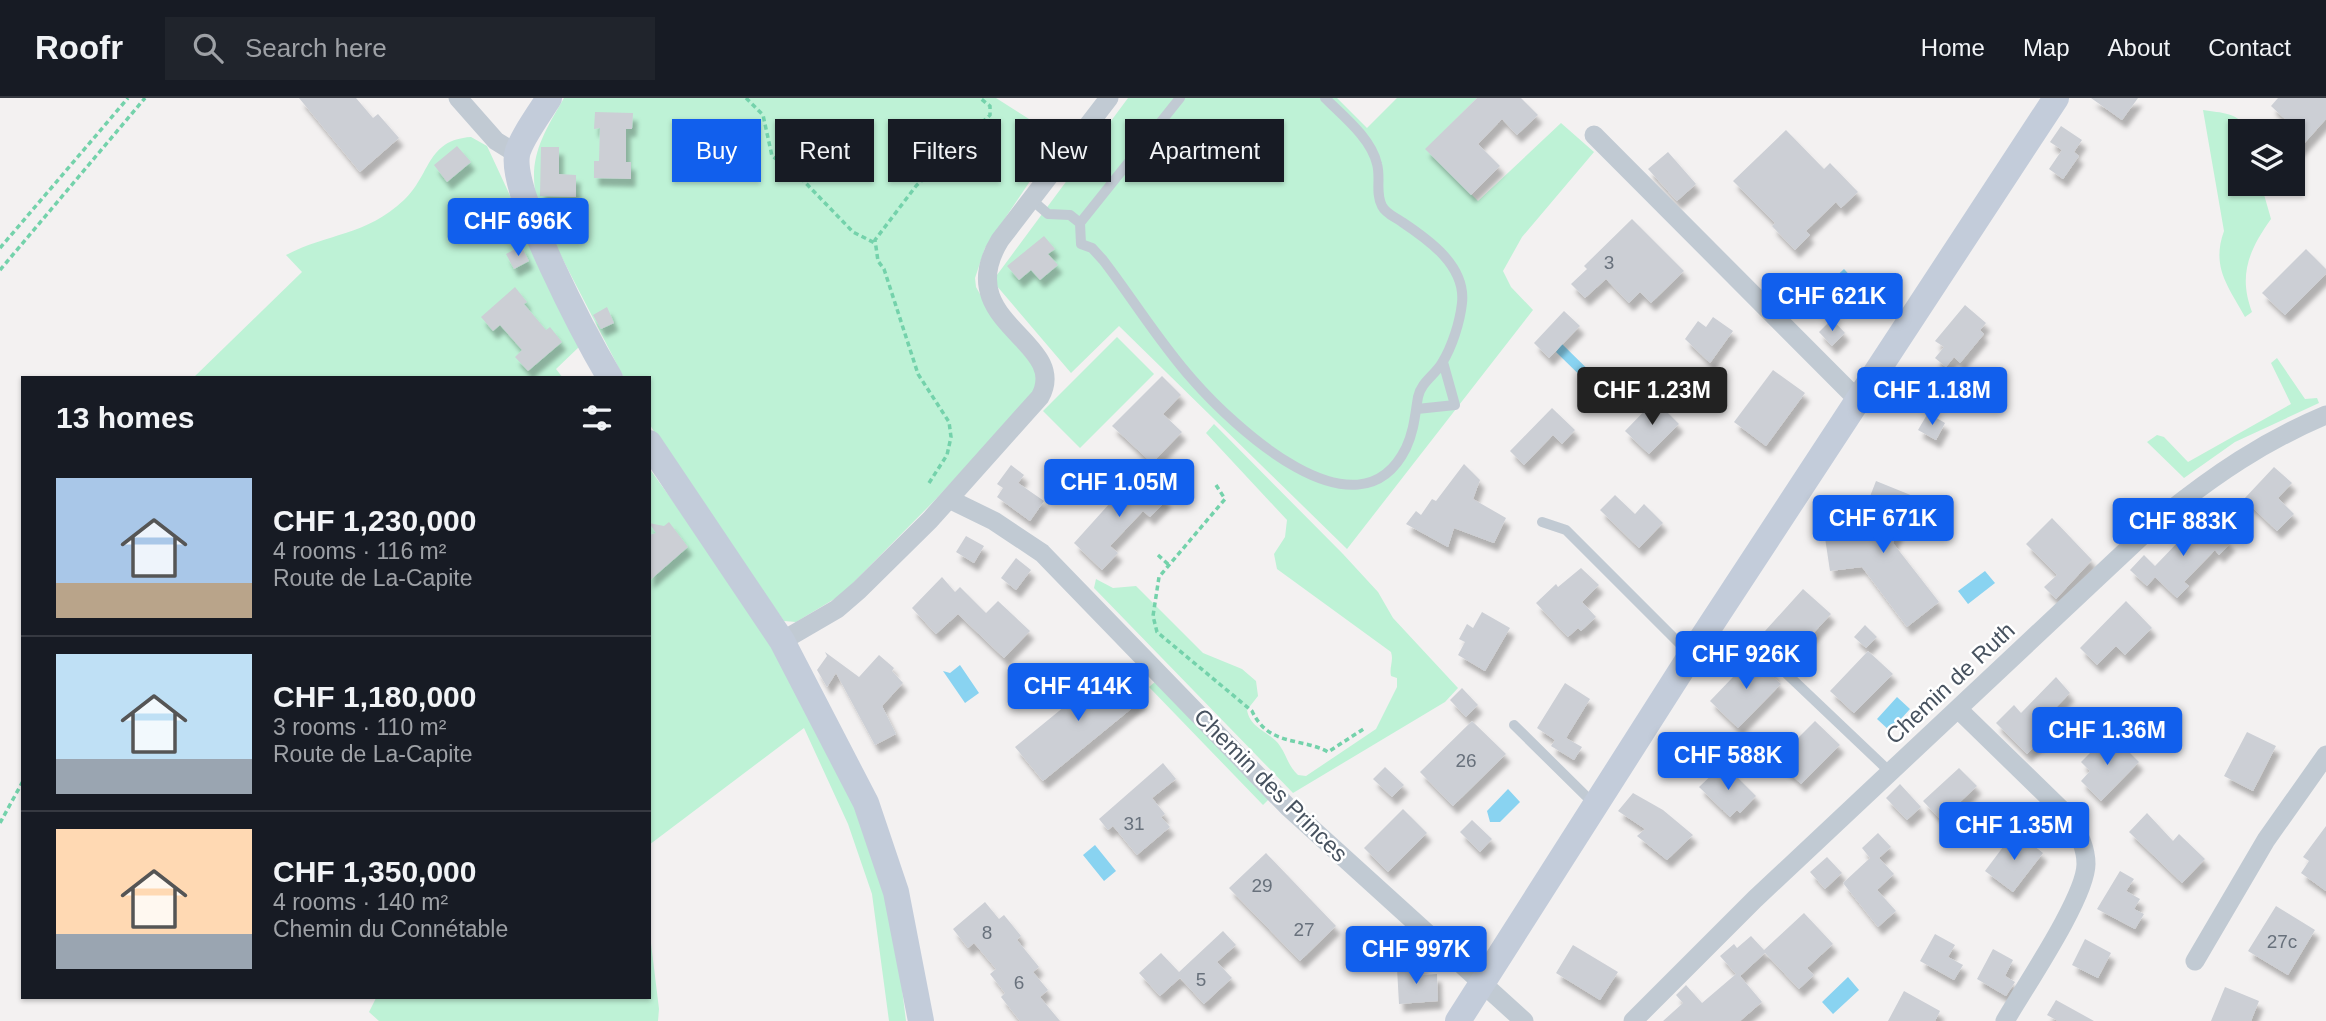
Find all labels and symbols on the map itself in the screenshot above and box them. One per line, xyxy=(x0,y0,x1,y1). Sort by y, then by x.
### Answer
pin: CHF 696K xyxy=(446,198,590,258)
house number: 3 xyxy=(1604,252,1614,273)
pin: CHF 621K xyxy=(1760,274,1904,333)
pin: CHF 1.23M xyxy=(1572,368,1732,427)
pin: CHF 1.18M xyxy=(1852,368,2012,427)
pin: CHF 1.05M xyxy=(1039,460,1199,519)
pin: CHF 671K xyxy=(1811,496,1955,555)
pin: CHF 883K xyxy=(2111,498,2255,558)
street label: Chemin de Ruth xyxy=(1880,617,2020,749)
pin: CHF 926K xyxy=(1674,632,1818,691)
pin: CHF 414K xyxy=(1006,664,1150,723)
street label: Chemin des Princes xyxy=(1189,703,1353,867)
pin: CHF 1.36M xyxy=(2027,708,2187,767)
pin: CHF 588K xyxy=(1656,732,1800,792)
house number: 26 xyxy=(1455,750,1477,771)
pin: CHF 1.35M xyxy=(1934,802,2094,862)
house number: 31 xyxy=(1123,813,1145,834)
house number: 29 xyxy=(1251,875,1273,896)
house number: 27 xyxy=(1293,919,1315,940)
house number: 8 xyxy=(982,922,992,943)
pin: CHF 997K xyxy=(1344,926,1488,986)
house number: 27c xyxy=(2267,931,2297,952)
house number: 5 xyxy=(1196,969,1206,990)
house number: 6 xyxy=(1014,972,1024,993)

